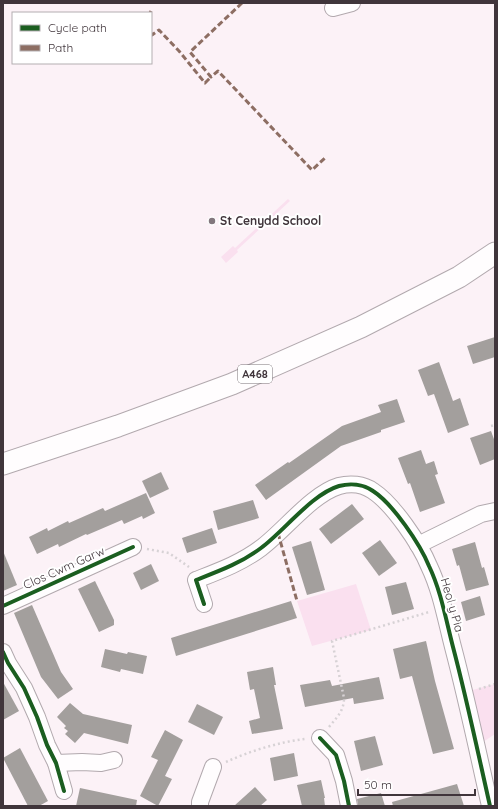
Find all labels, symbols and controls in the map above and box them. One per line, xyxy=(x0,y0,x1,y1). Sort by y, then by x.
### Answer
legend xyxy=(12,12,152,64)
text: Cycle path xyxy=(48,20,107,35)
text: Path xyxy=(48,40,73,55)
place label: St Cenydd School xyxy=(220,213,321,228)
marker: St Cenydd School xyxy=(207,216,217,226)
road number: A468 xyxy=(238,365,272,383)
street label: Clos Cwm Garw xyxy=(21,543,107,592)
street label: Heol y Pia xyxy=(438,576,467,634)
scale bar xyxy=(358,771,475,797)
text: 50 m xyxy=(364,777,392,792)

